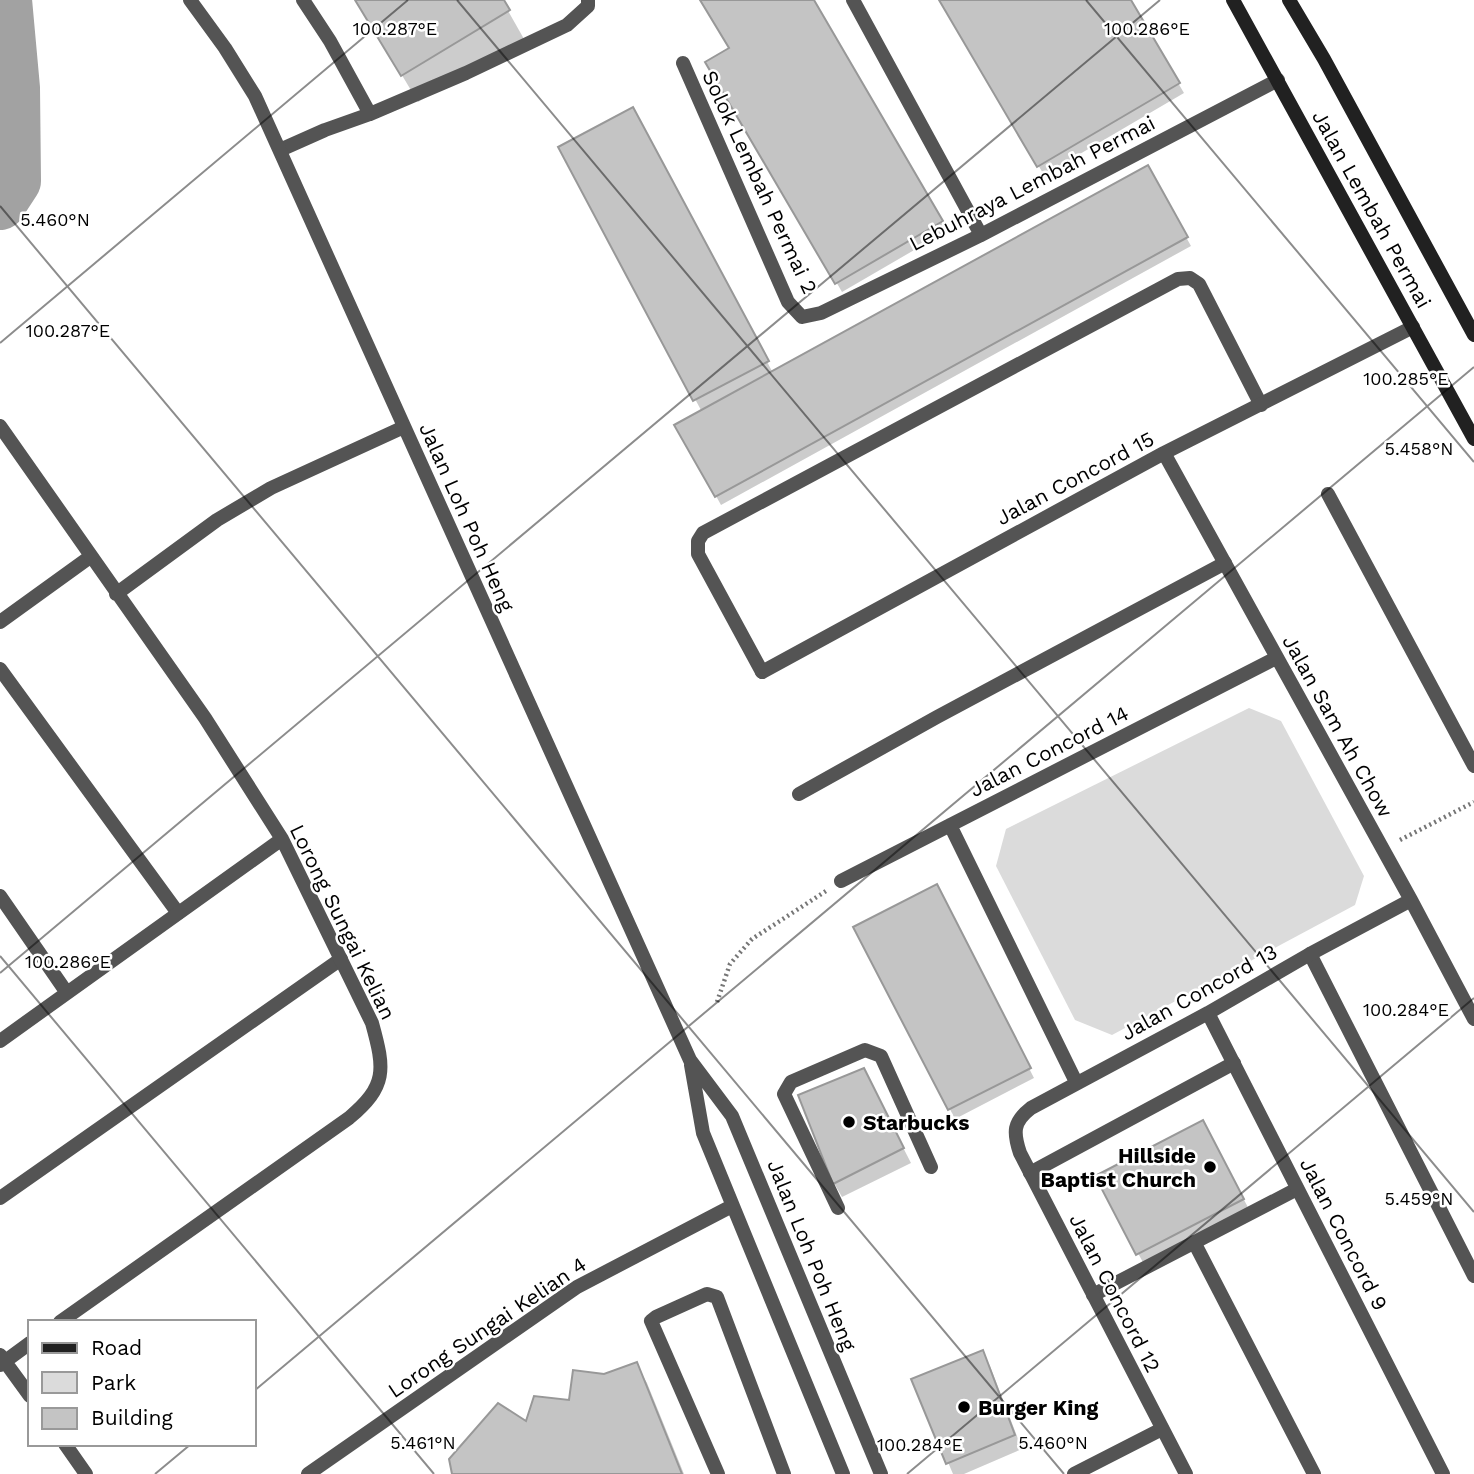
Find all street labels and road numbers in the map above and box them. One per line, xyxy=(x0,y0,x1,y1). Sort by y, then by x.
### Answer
street label: Solok Lembah Permai 2 xyxy=(697,66,823,298)
street label: Jalan Lembah Permai xyxy=(1307,106,1437,312)
street label: Lebuhraya Lembah Permai xyxy=(905,110,1159,256)
street label: Jalan Loh Poh Heng xyxy=(414,419,520,616)
street label: Jalan Concord 15 xyxy=(992,426,1158,530)
street label: Jalan Sam Ah Chow xyxy=(1277,630,1399,822)
street label: Jalan Concord 14 xyxy=(965,700,1133,802)
street label: Lorong Sungai Kelian xyxy=(285,820,401,1024)
street label: Jalan Concord 13 xyxy=(1116,939,1282,1045)
street label: Jalan Concord 9 xyxy=(1295,1154,1393,1314)
street label: Jalan Loh Poh Heng xyxy=(762,1156,862,1355)
street label: Jalan Concord 12 xyxy=(1064,1209,1166,1377)
street label: Lorong Sungai Kelian 4 xyxy=(383,1251,591,1403)

